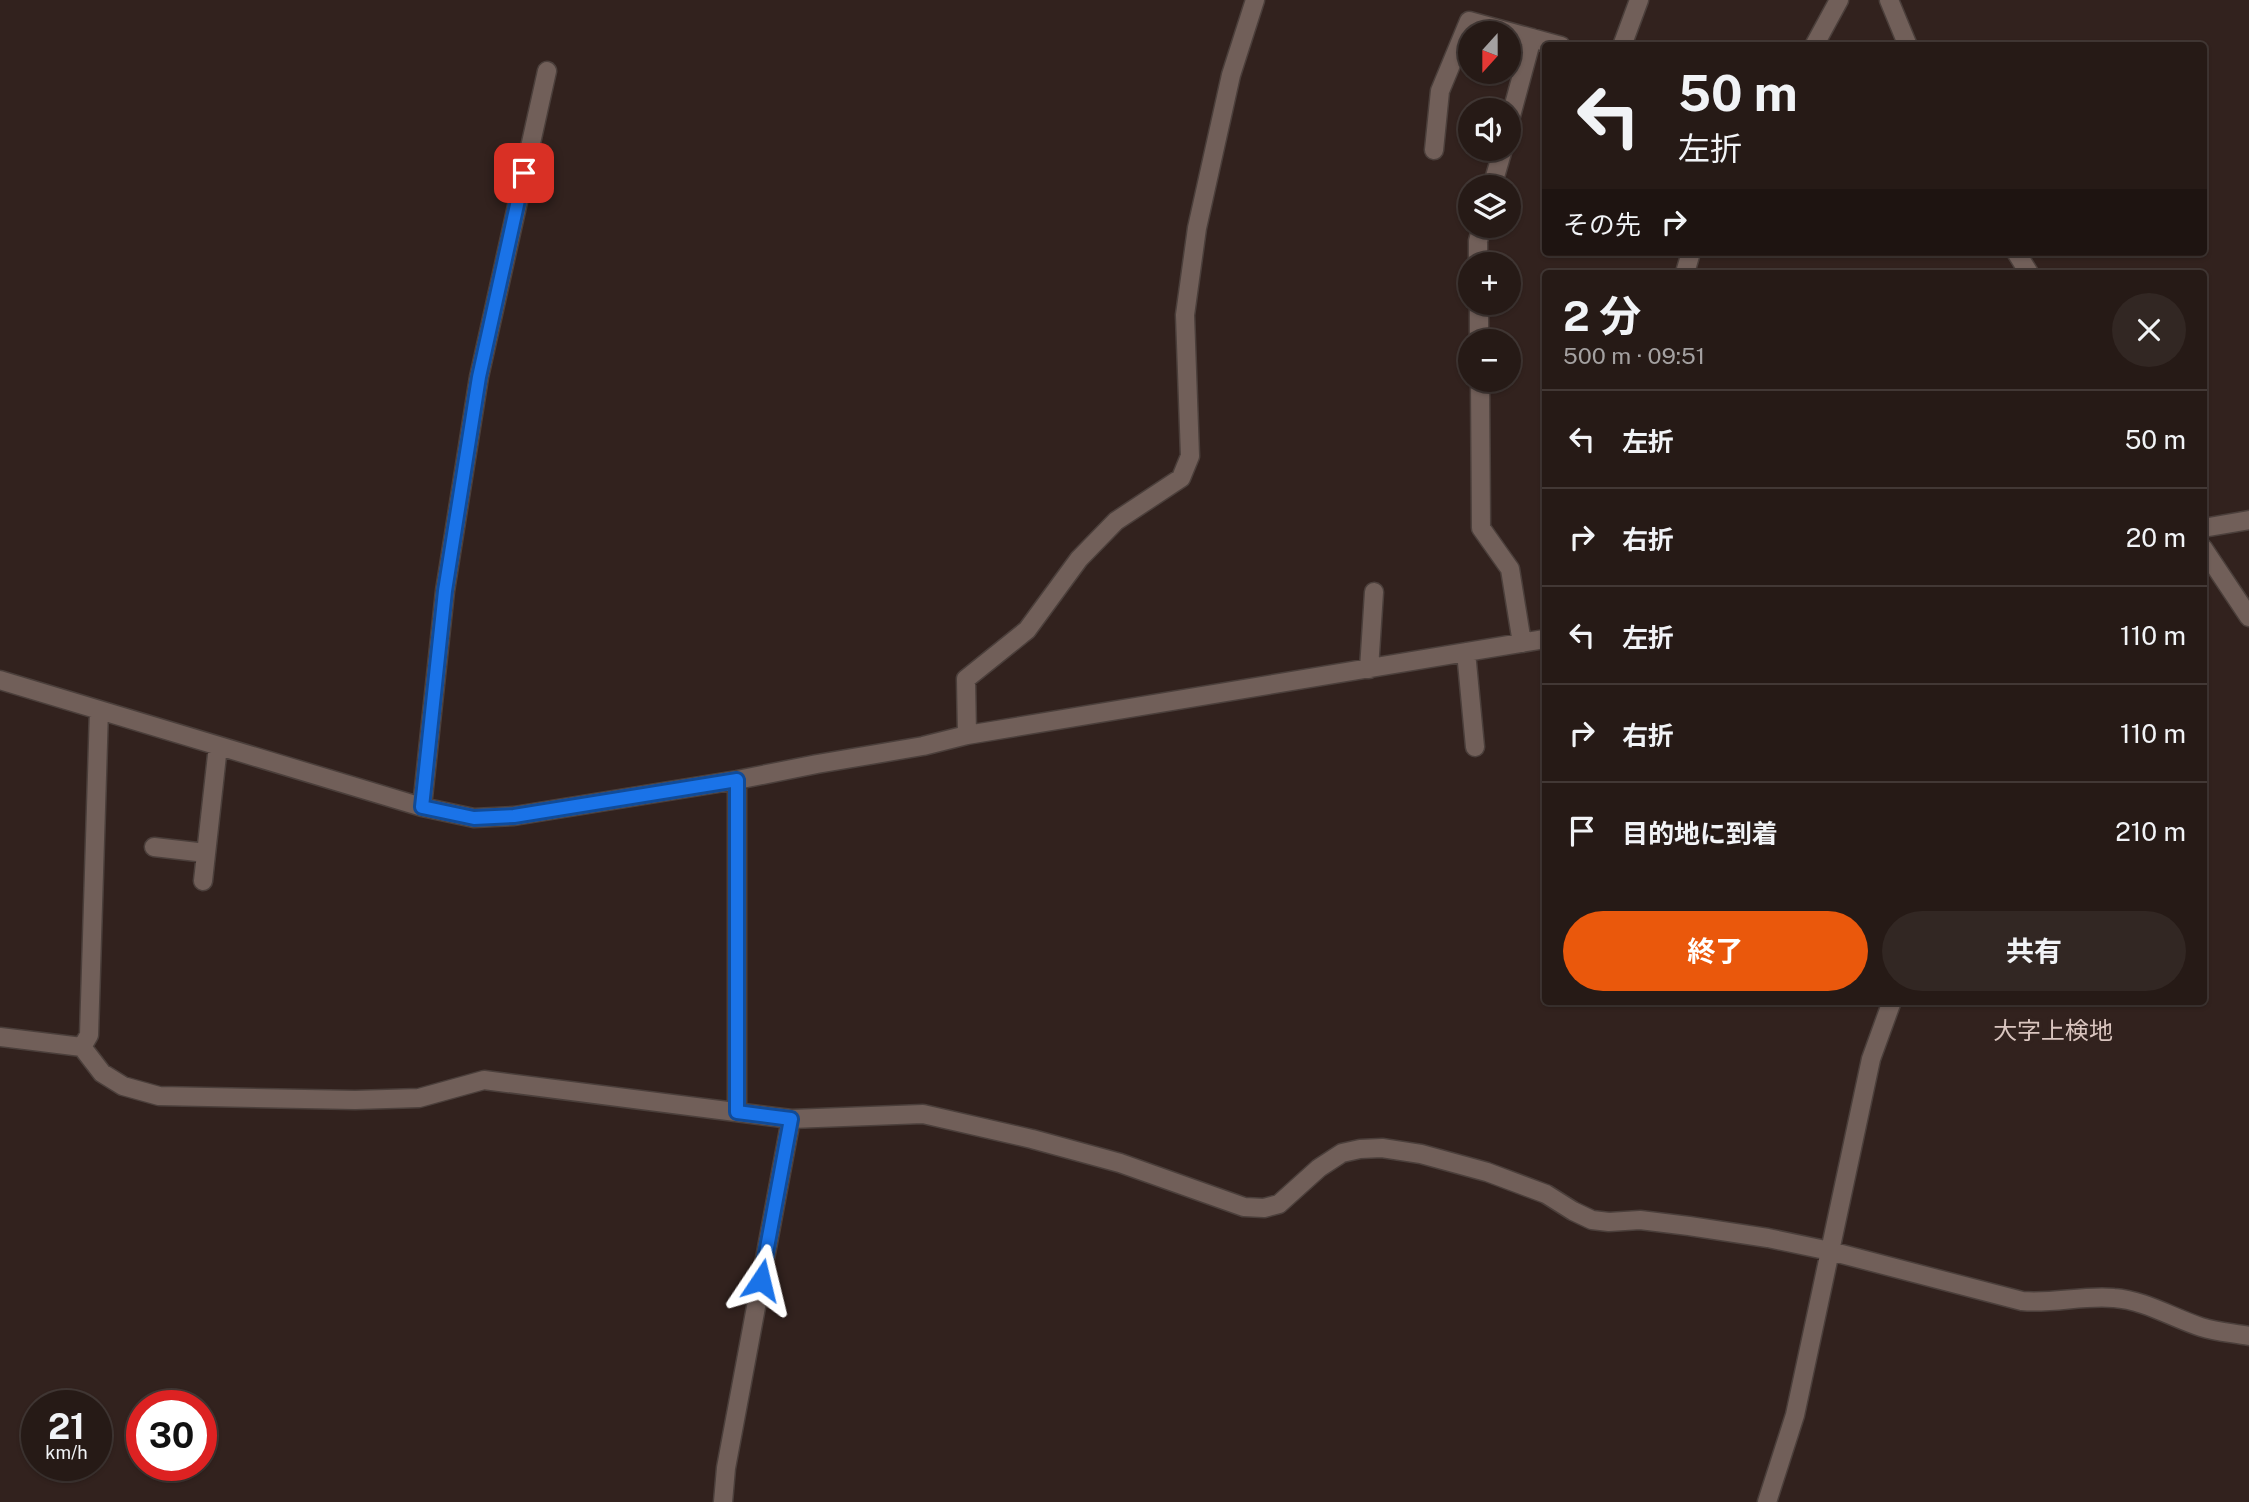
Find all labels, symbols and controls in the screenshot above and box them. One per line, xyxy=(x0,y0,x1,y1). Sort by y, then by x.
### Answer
north arrow xyxy=(1458,21,1521,84)
map controls xyxy=(1458,21,1521,392)
text: 50 m xyxy=(1678,64,1798,122)
icon: left xyxy=(1563,70,1654,161)
button: sound xyxy=(1458,98,1521,161)
text: 左折 xyxy=(1678,130,1742,167)
pin xyxy=(494,143,554,203)
icon: arrive xyxy=(505,154,543,192)
button: layers xyxy=(1458,175,1521,238)
icon: right xyxy=(1655,203,1693,241)
text: その先 xyxy=(1563,209,1641,240)
button: + xyxy=(1458,252,1521,315)
text: 2 分 xyxy=(1563,291,1641,340)
button: close xyxy=(2112,293,2186,367)
button: − xyxy=(1458,329,1521,392)
text: 500 m · 09:51 xyxy=(1563,342,1705,369)
icon: left xyxy=(1563,420,1601,458)
text: 50 m xyxy=(2125,424,2186,455)
text: 左折 xyxy=(1622,426,1674,457)
icon: right xyxy=(1563,518,1601,556)
text: 20 m xyxy=(2126,522,2186,553)
text: 右折 xyxy=(1622,524,1674,555)
icon: left xyxy=(1563,616,1601,654)
text: 110 m xyxy=(2120,620,2186,651)
text: 左折 xyxy=(1622,622,1674,653)
icon: right xyxy=(1563,714,1601,752)
text: 110 m xyxy=(2120,718,2186,749)
text: 右折 xyxy=(1622,720,1674,751)
icon: arrive xyxy=(1563,812,1601,850)
text: 210 m xyxy=(2115,816,2186,847)
text: 目的地に到着 xyxy=(1622,818,1778,849)
button: 終了 xyxy=(1563,911,1868,991)
button: 共有 xyxy=(1882,911,2186,991)
district label: 大字上検地 xyxy=(1993,1016,2113,1044)
position arrow xyxy=(724,1243,798,1317)
speed limit sign: 30 xyxy=(126,1390,217,1481)
text: 21 xyxy=(48,1406,85,1447)
text: km/h xyxy=(45,1442,88,1463)

